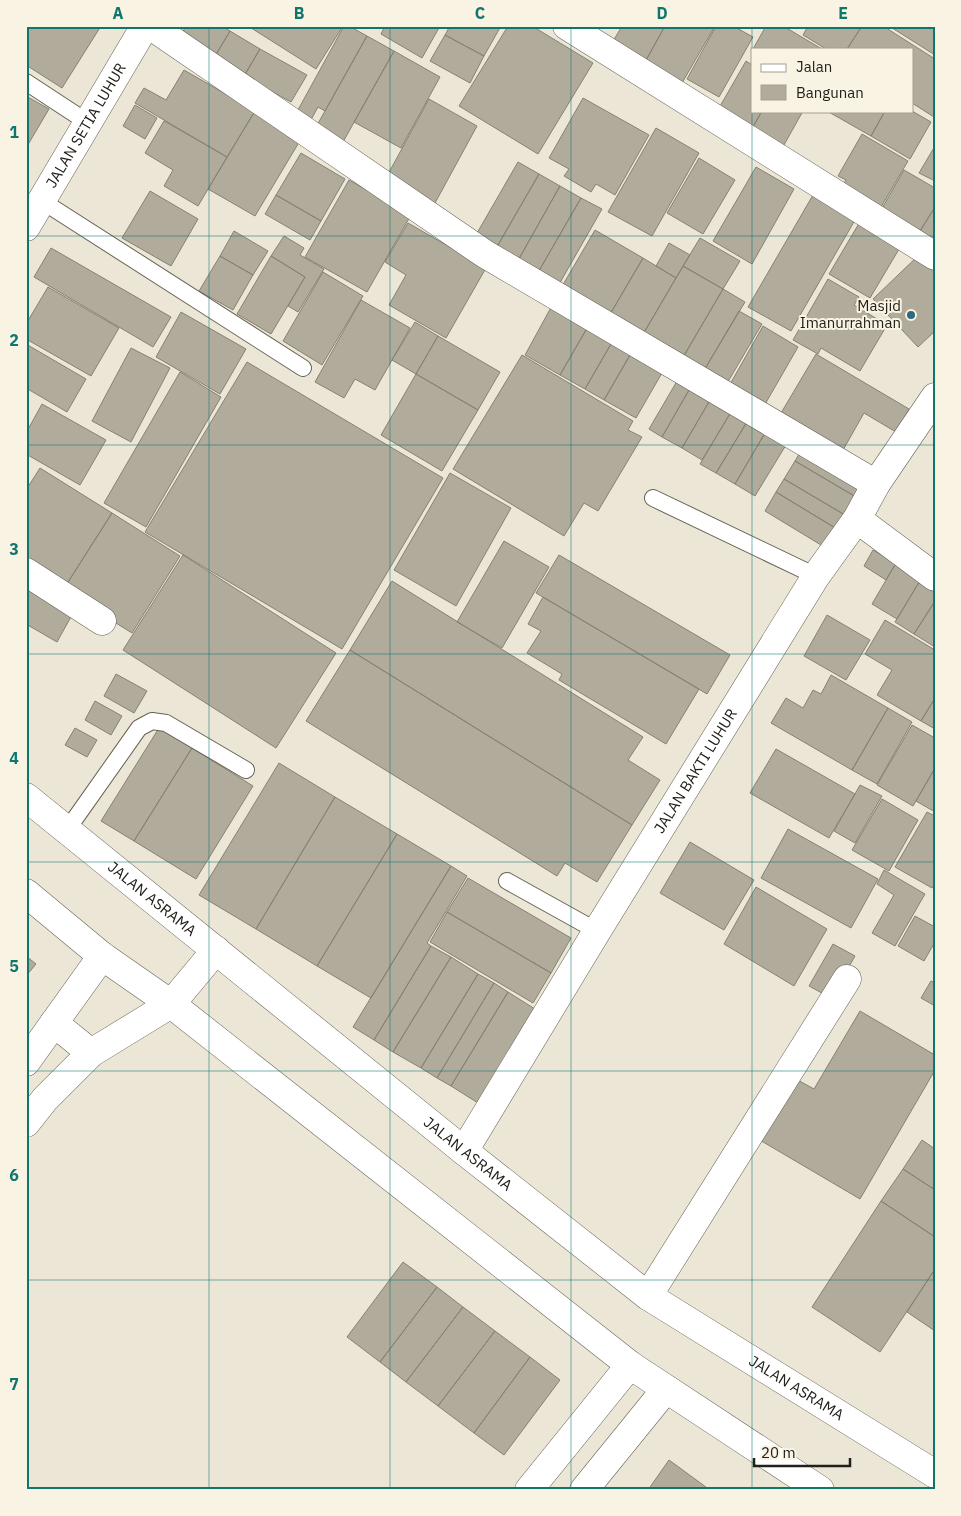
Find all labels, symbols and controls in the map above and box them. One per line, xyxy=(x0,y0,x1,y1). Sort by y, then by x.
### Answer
text: A xyxy=(113,3,124,23)
text: B xyxy=(294,3,305,23)
text: C xyxy=(475,3,485,23)
text: D xyxy=(656,3,668,23)
text: E xyxy=(838,3,848,23)
legend xyxy=(751,48,914,112)
text: Jalan xyxy=(796,57,832,76)
street label: JALAN SETIA LUHUR xyxy=(41,59,130,191)
text: Bangunan xyxy=(796,83,864,102)
text: 1 xyxy=(9,122,19,142)
place label: Masjid Imanurrahman xyxy=(800,296,901,332)
marker: Masjid Imanurrahman xyxy=(905,309,917,321)
text: 2 xyxy=(9,330,19,350)
text: 3 xyxy=(9,539,19,559)
street label: JALAN BAKTI LUHUR xyxy=(650,705,741,837)
text: 4 xyxy=(9,748,19,768)
street label: JALAN ASRAMA xyxy=(104,857,201,940)
text: 5 xyxy=(9,956,19,976)
street label: JALAN ASRAMA xyxy=(420,1112,517,1195)
text: 6 xyxy=(9,1165,19,1185)
street label: JALAN ASRAMA xyxy=(746,1351,848,1424)
text: 7 xyxy=(9,1374,19,1394)
scale bar xyxy=(754,1436,850,1468)
text: 20 m xyxy=(761,1443,796,1462)

